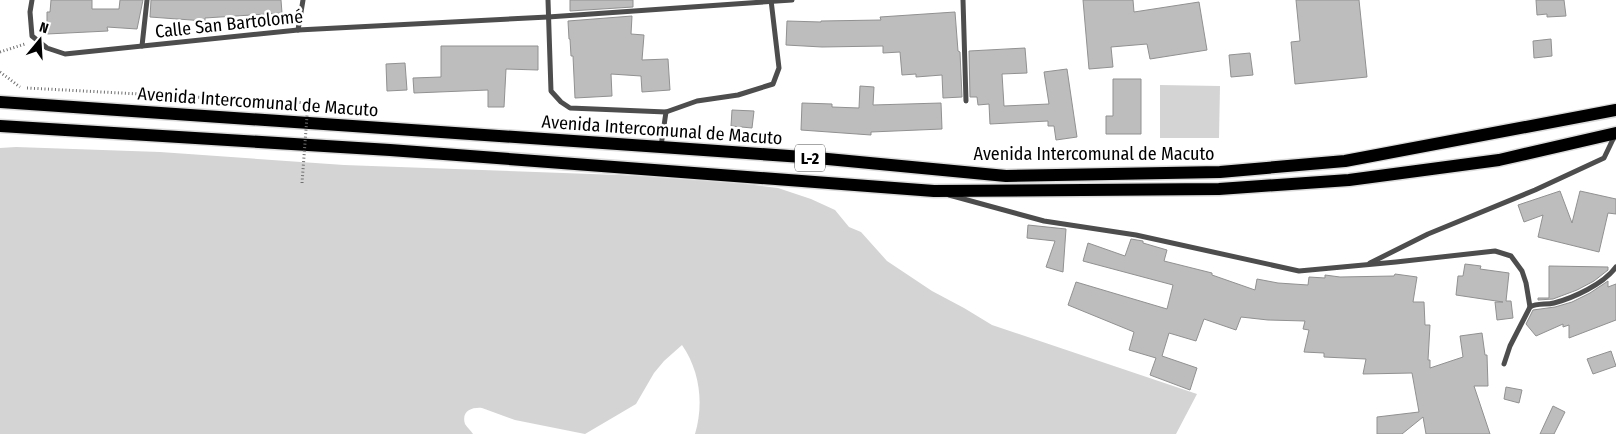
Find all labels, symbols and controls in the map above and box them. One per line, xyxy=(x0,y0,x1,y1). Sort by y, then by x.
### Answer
street label: Calle San Bartolomé xyxy=(154,5,304,43)
north arrow xyxy=(15,15,65,65)
text: N xyxy=(37,19,50,37)
street label: Avenida Intercomunal de Macuto xyxy=(137,83,379,121)
street label: Avenida Intercomunal de Macuto xyxy=(541,111,783,149)
street label: Avenida Intercomunal de Macuto xyxy=(973,143,1215,165)
road number: L-2 xyxy=(795,144,825,172)

